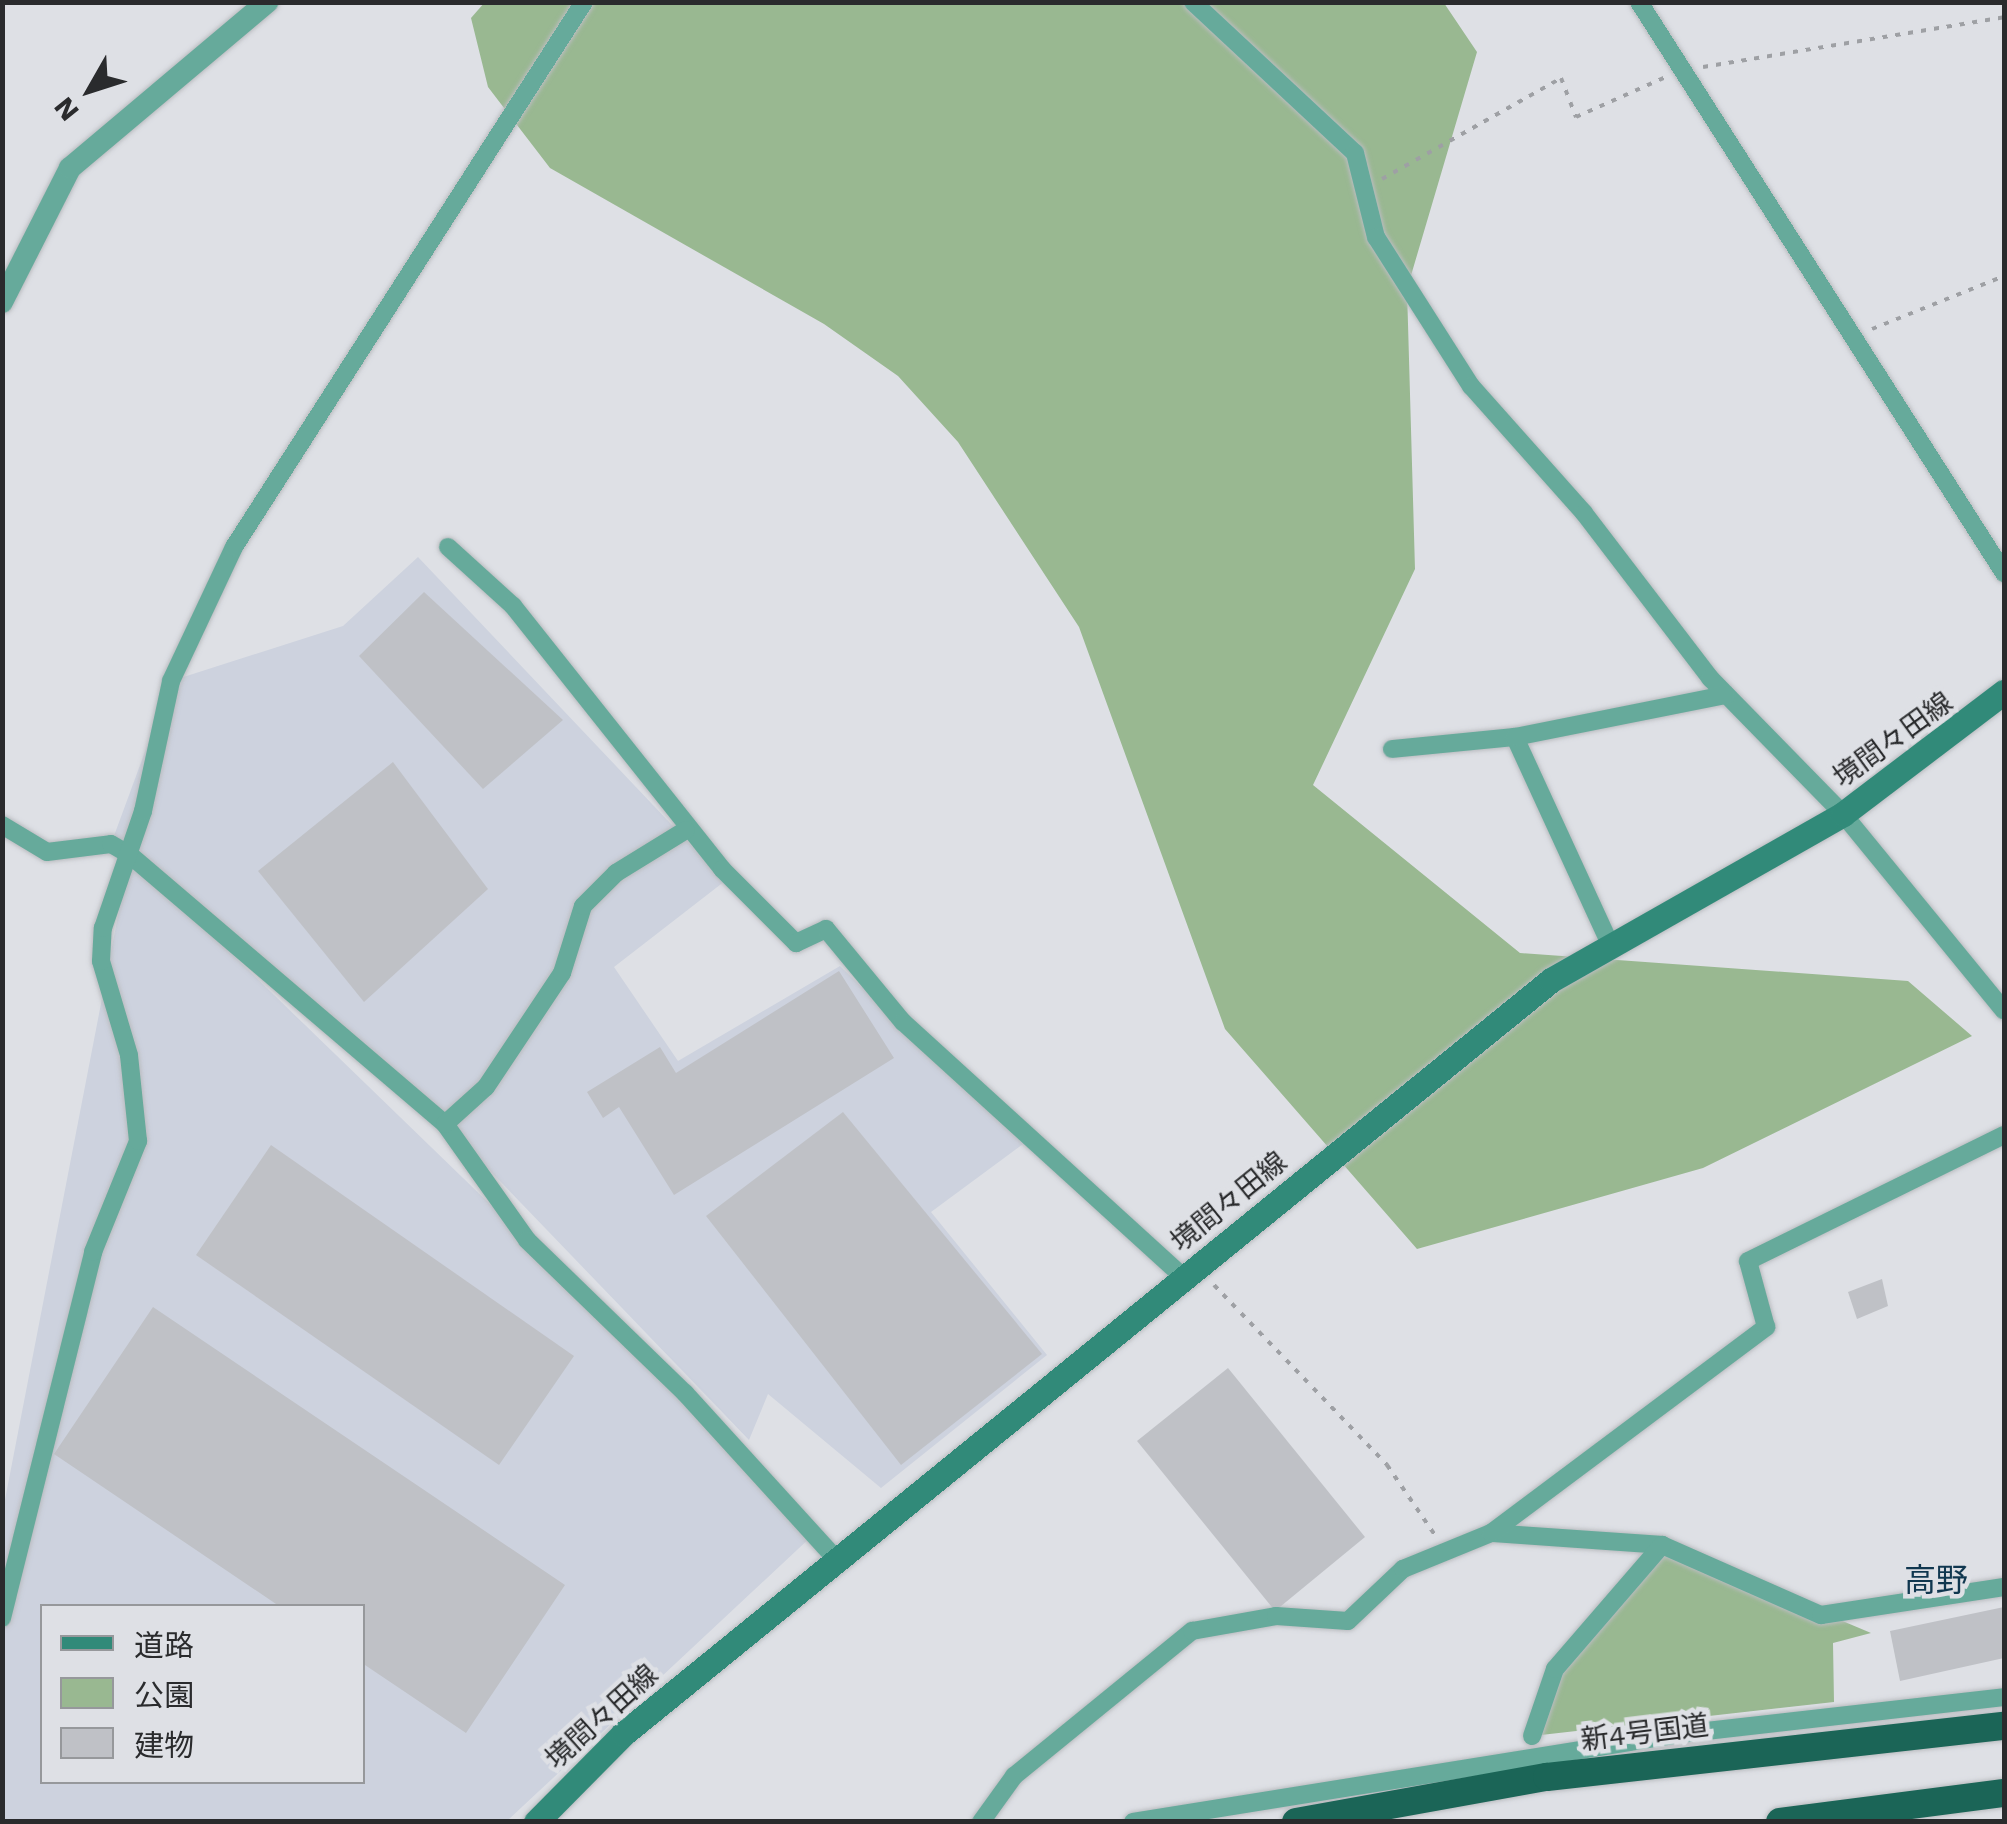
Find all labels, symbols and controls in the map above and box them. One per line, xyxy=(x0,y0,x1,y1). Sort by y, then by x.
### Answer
north arrow xyxy=(40,40,140,140)
text: N xyxy=(47,91,86,128)
street label: 境間々田線 xyxy=(1826,685,1960,795)
street label: 境間々田線 xyxy=(1164,1145,1294,1259)
district label: 高野 xyxy=(1904,1561,1968,1599)
legend xyxy=(40,1604,365,1784)
text: 道路 xyxy=(134,1628,194,1663)
street label: 境間々田線 xyxy=(539,1658,665,1776)
text: 公園 xyxy=(134,1678,194,1713)
street label: 新4号国道 xyxy=(1579,1708,1711,1758)
text: 建物 xyxy=(134,1728,194,1763)

